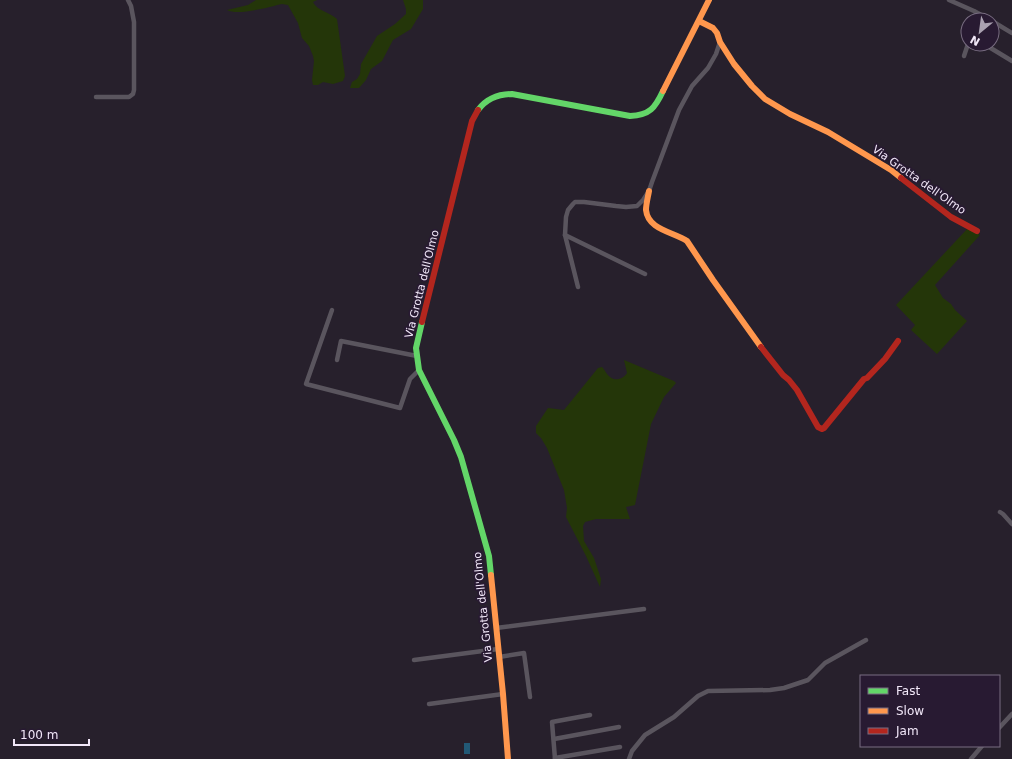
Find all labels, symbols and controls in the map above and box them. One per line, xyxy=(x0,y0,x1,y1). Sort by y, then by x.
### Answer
north arrow xyxy=(960,12,1000,52)
text: N xyxy=(968,32,983,48)
street label: Via Grotta dell'Olmo xyxy=(870,143,968,217)
street label: Via Grotta dell'Olmo xyxy=(402,228,442,339)
street label: Via Grotta dell'Olmo xyxy=(471,551,495,663)
legend xyxy=(860,675,1000,747)
text: Fast xyxy=(896,684,920,698)
text: Slow xyxy=(896,704,924,718)
scale bar xyxy=(14,721,89,747)
text: Jam xyxy=(895,724,919,738)
text: 100 m xyxy=(20,728,58,742)

